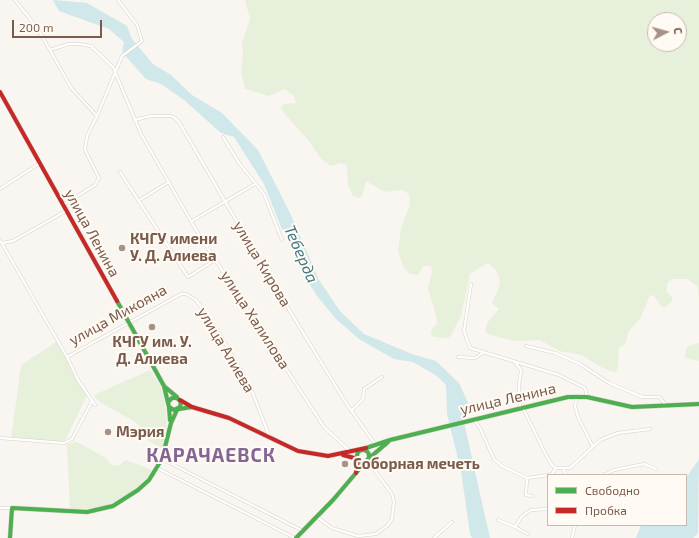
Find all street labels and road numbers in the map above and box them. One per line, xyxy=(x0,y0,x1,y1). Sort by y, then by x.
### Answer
street label: улица Ленина xyxy=(60,186,124,280)
street label: улица Кирова xyxy=(229,218,295,310)
street label: улица Халилова xyxy=(217,267,293,373)
street label: улица Микояна xyxy=(66,281,170,349)
street label: улица Алиева xyxy=(193,304,259,396)
street label: улица Ленина xyxy=(458,379,558,419)

